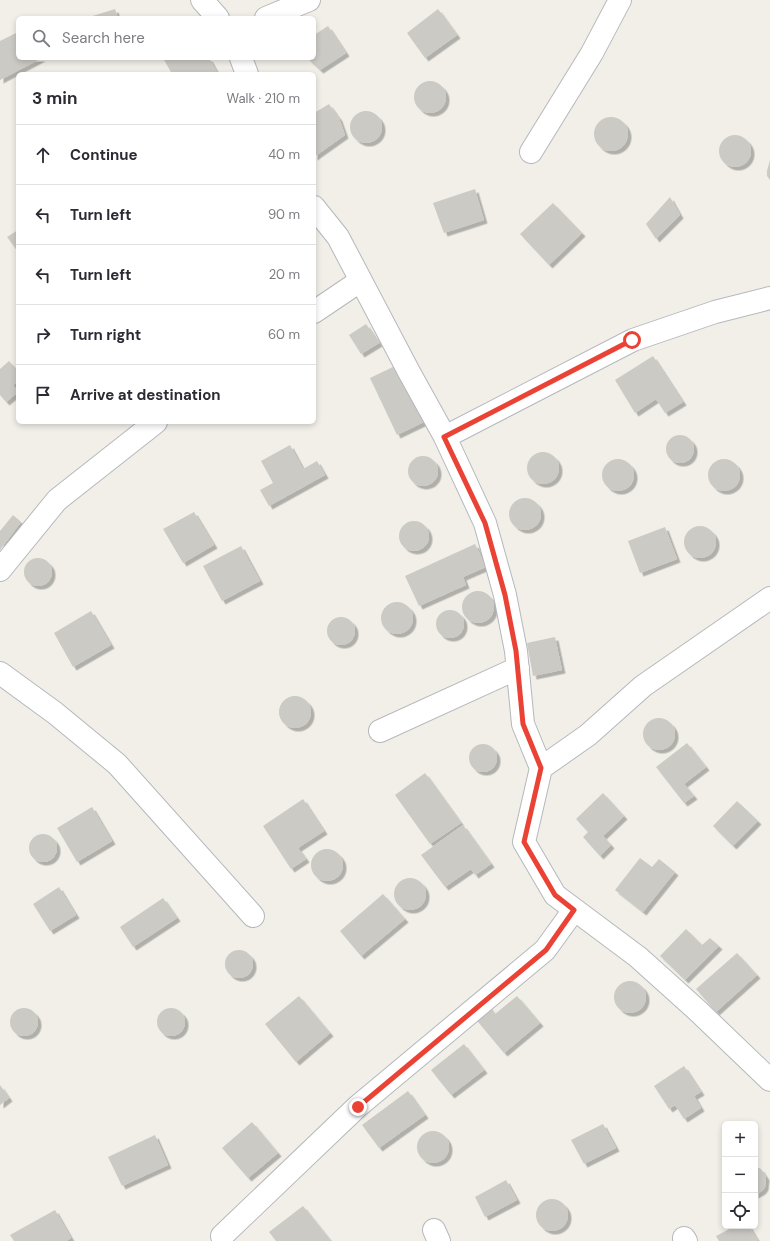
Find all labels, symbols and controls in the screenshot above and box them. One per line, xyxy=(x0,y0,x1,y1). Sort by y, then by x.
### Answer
search box xyxy=(16,16,316,60)
icon: search xyxy=(30,27,52,49)
text: Search here xyxy=(62,28,145,48)
text: 3 min xyxy=(32,87,77,109)
text: Walk · 210 m xyxy=(227,90,300,107)
icon: ahead xyxy=(32,144,54,166)
text: Continue xyxy=(70,145,138,165)
text: 40 m xyxy=(268,146,300,163)
icon: left xyxy=(32,204,54,226)
text: Turn left xyxy=(70,205,131,225)
text: 90 m xyxy=(268,206,300,223)
icon: left xyxy=(32,264,54,286)
text: Turn left xyxy=(70,265,131,285)
text: 20 m xyxy=(269,266,300,283)
icon: right xyxy=(32,324,54,346)
text: Turn right xyxy=(70,325,141,345)
text: 60 m xyxy=(268,326,300,343)
route start xyxy=(623,331,641,349)
icon: arrive xyxy=(32,384,54,406)
text: Arrive at destination xyxy=(70,385,221,405)
route end xyxy=(349,1098,367,1116)
map controls xyxy=(722,1121,758,1229)
button: + xyxy=(722,1121,758,1157)
button: − xyxy=(722,1157,758,1193)
button: locate xyxy=(722,1193,758,1229)

